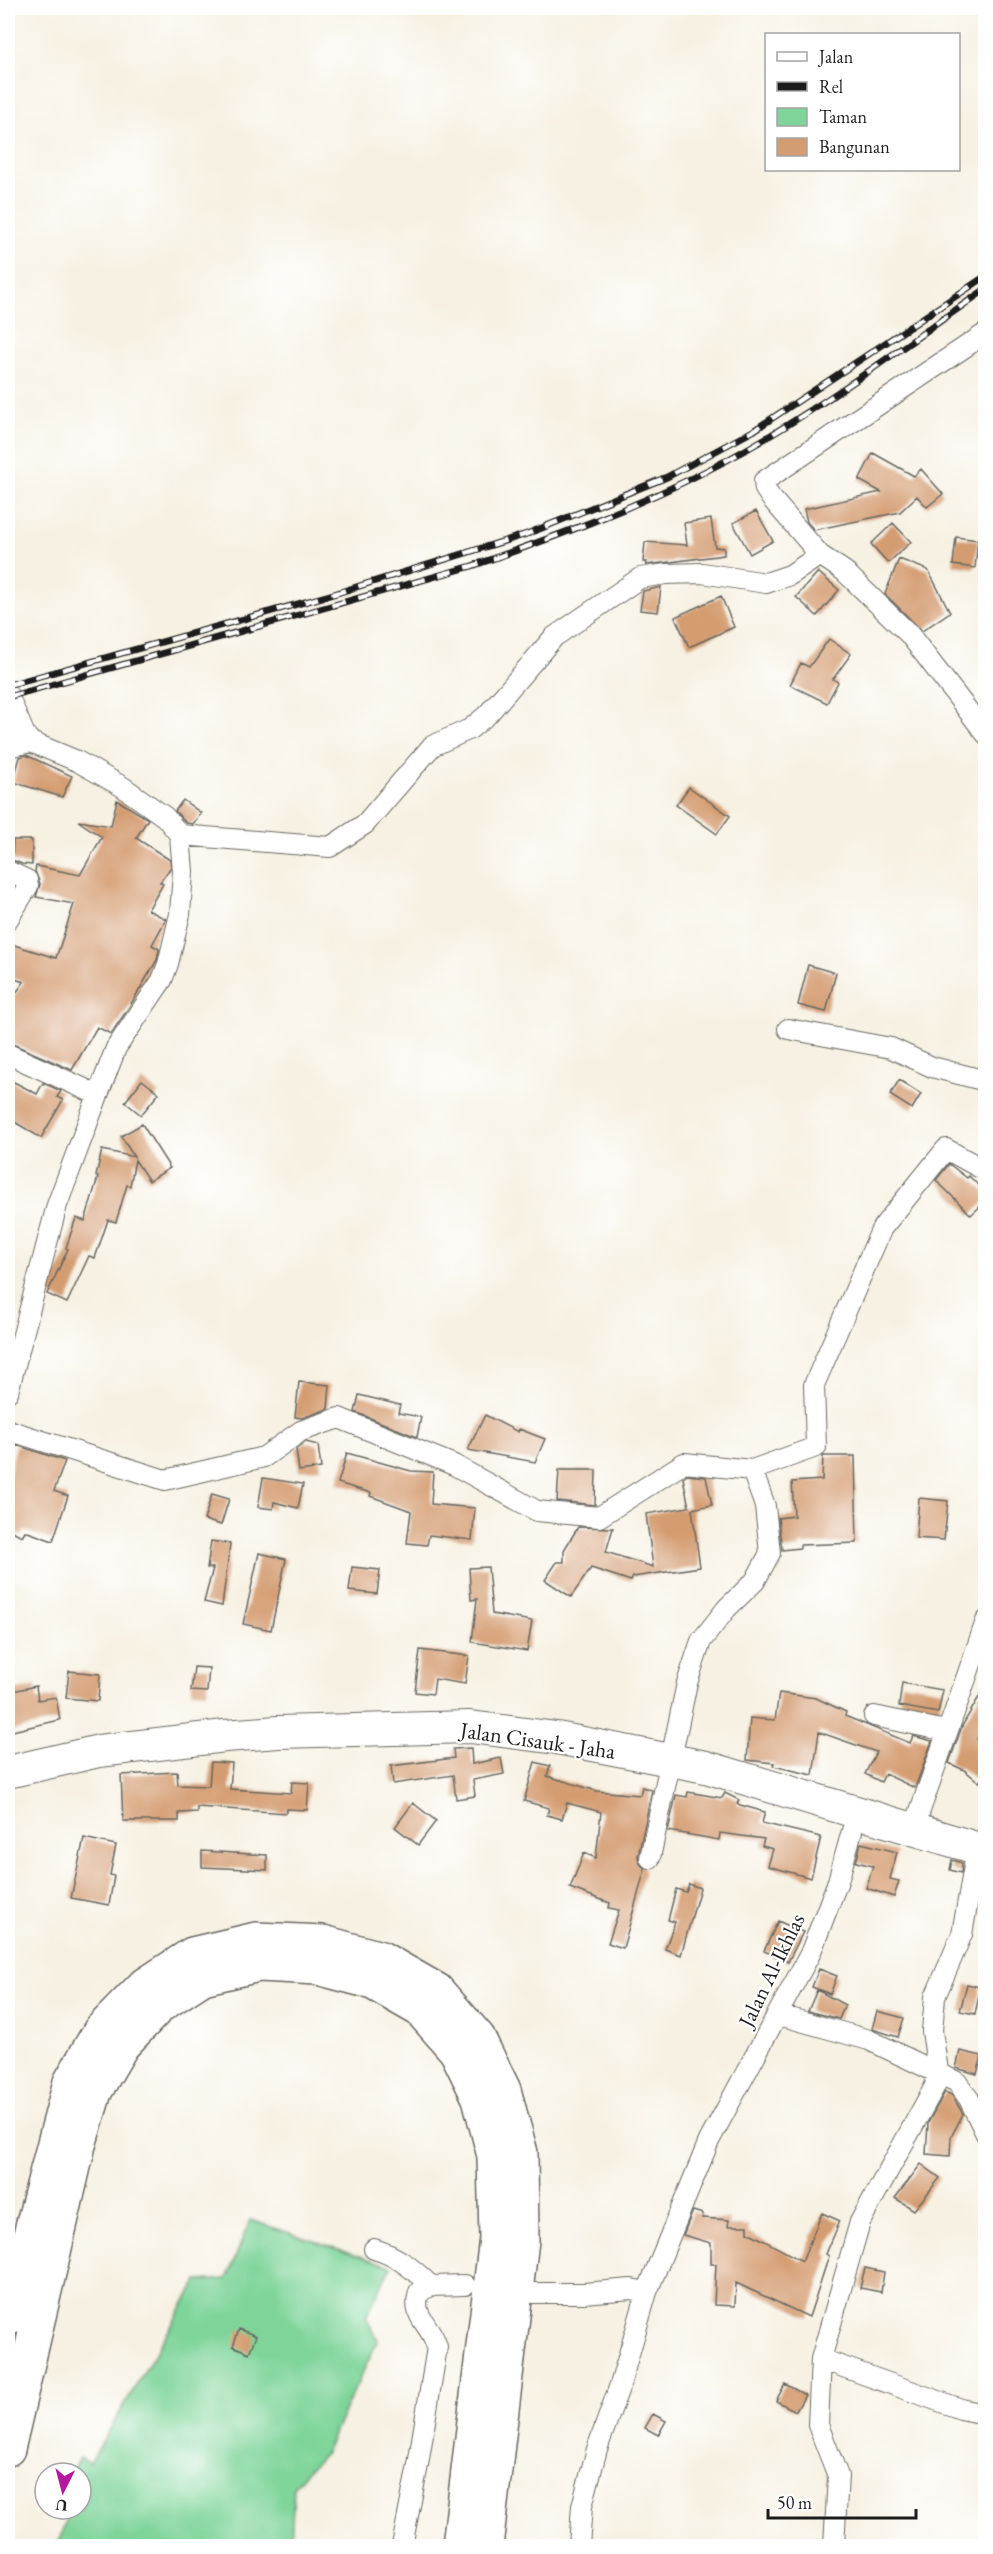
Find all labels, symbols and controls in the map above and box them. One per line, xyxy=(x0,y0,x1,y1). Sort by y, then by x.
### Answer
legend xyxy=(765,33,960,171)
text: Jalan xyxy=(817,45,854,68)
text: Rel xyxy=(819,75,843,98)
text: Taman xyxy=(819,105,868,128)
text: Bangunan xyxy=(819,135,890,158)
street label: Jalan Cisauk - Jaha xyxy=(457,1715,618,1766)
street label: Jalan Al-Ikhlas xyxy=(731,1909,811,2034)
north arrow xyxy=(33,2461,93,2521)
scale bar xyxy=(768,2482,916,2520)
text: 50 m xyxy=(777,2491,812,2514)
text: U xyxy=(54,2494,69,2516)

